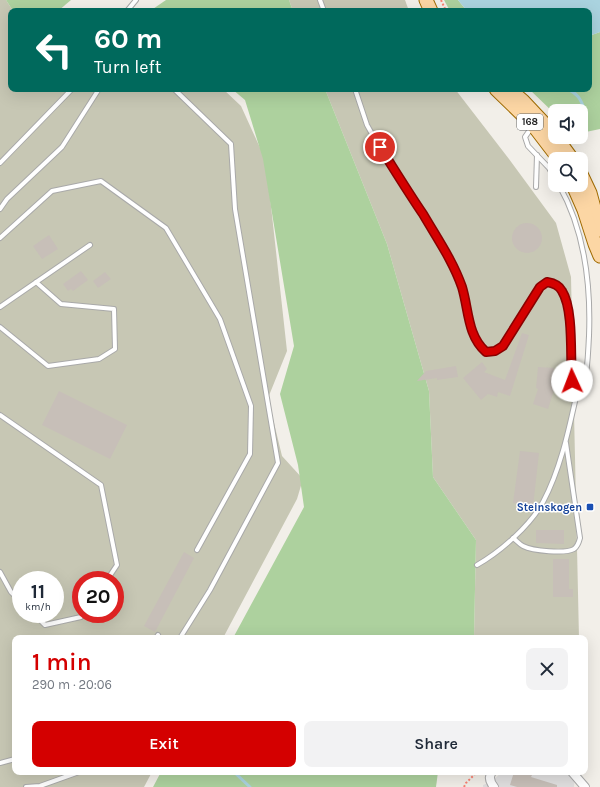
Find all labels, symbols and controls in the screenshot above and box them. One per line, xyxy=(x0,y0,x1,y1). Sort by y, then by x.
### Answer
text: 60 m xyxy=(94,22,162,55)
icon: left xyxy=(28,24,80,76)
text: Turn left xyxy=(94,56,162,78)
map controls xyxy=(548,104,588,192)
button: sound xyxy=(548,104,588,144)
road number: 168 xyxy=(517,114,543,130)
pin xyxy=(363,130,397,164)
icon: arrive xyxy=(369,136,391,158)
button: search xyxy=(548,152,588,192)
position arrow xyxy=(551,360,593,402)
place label: Steinskogen xyxy=(517,501,582,514)
marker: Steinskogen xyxy=(585,502,595,512)
speed limit sign: 20 xyxy=(72,571,124,623)
text: 11 xyxy=(31,580,45,603)
text: km/h xyxy=(25,601,51,613)
text: 1 min xyxy=(32,648,92,676)
button: close xyxy=(526,648,568,690)
text: 290 m · 20:06 xyxy=(32,677,112,692)
button: Exit xyxy=(32,721,296,767)
button: Share xyxy=(304,721,568,767)

